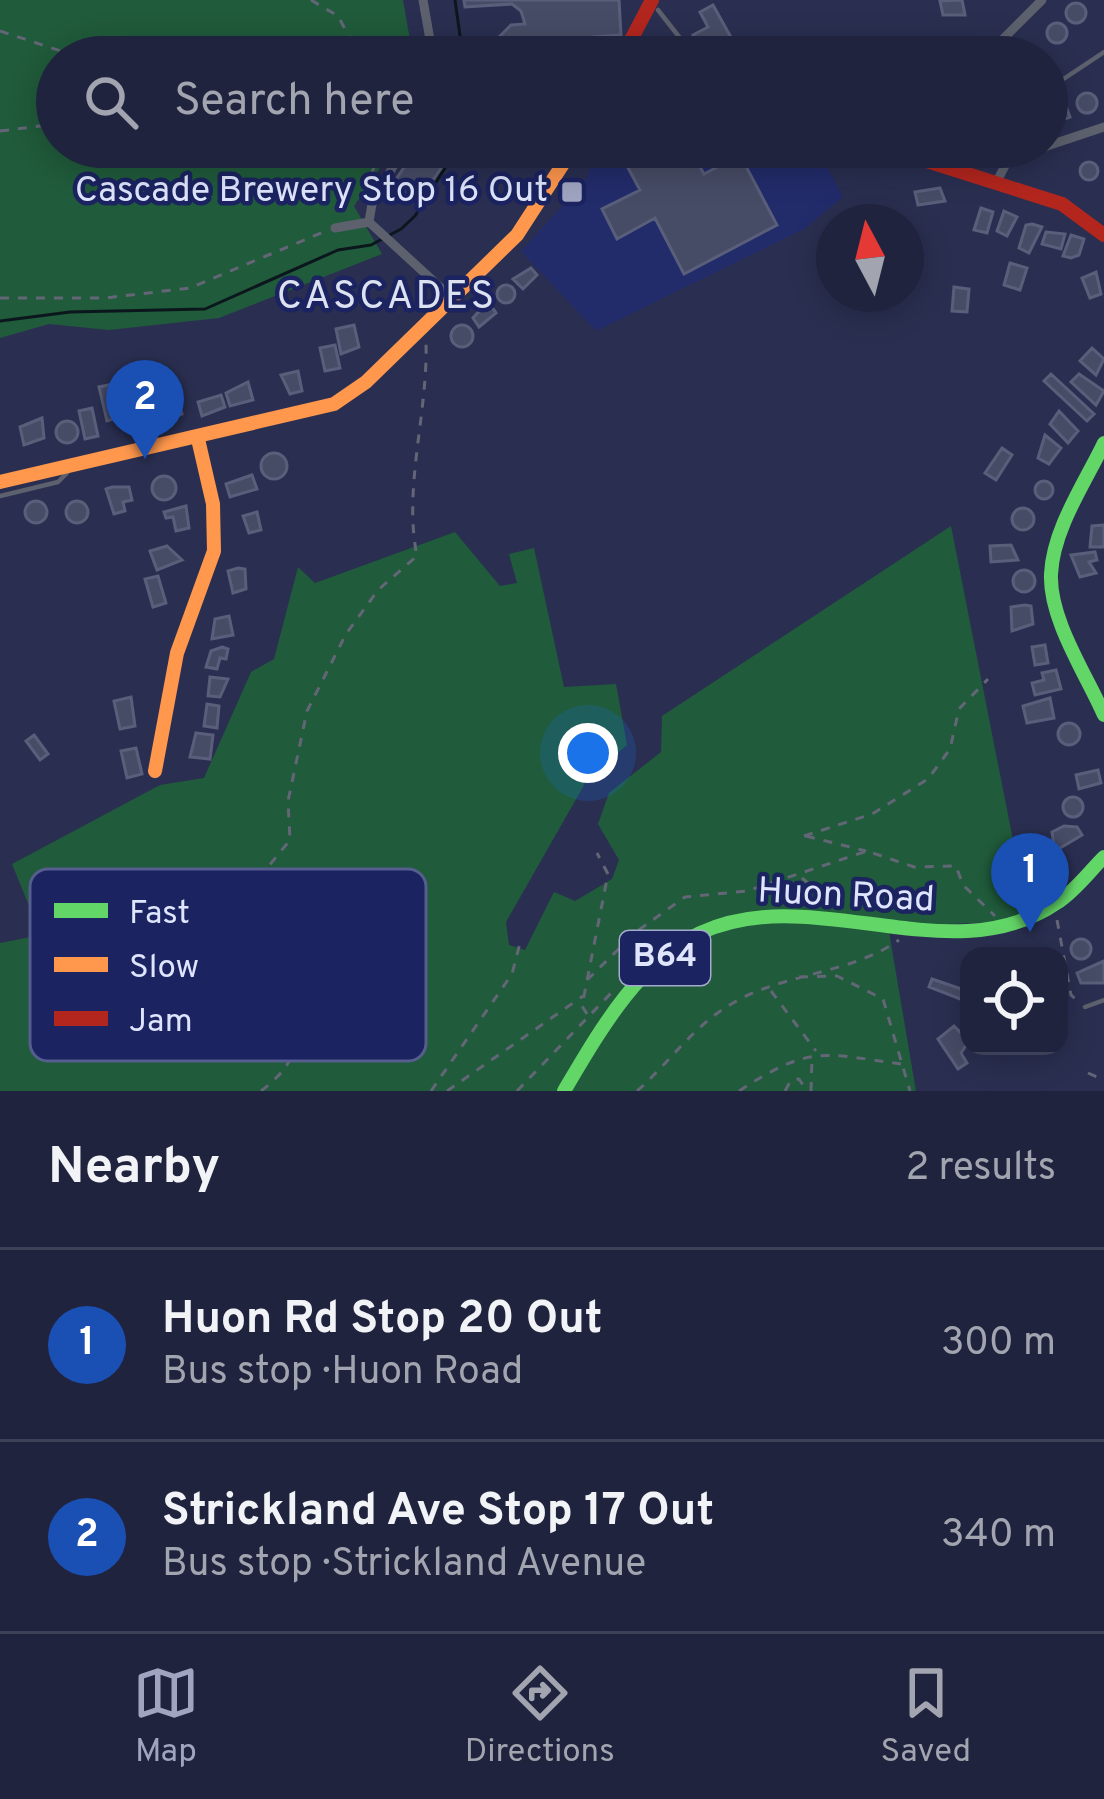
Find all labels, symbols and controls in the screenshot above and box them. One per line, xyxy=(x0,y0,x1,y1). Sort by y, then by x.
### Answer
search box xyxy=(36,36,1068,168)
icon: search xyxy=(78,69,144,135)
text: Search here xyxy=(174,74,414,131)
place label: Cascade Brewery Stop 16 Out xyxy=(75,169,548,215)
marker: Cascade Brewery Stop 16 Out xyxy=(559,179,585,205)
north arrow xyxy=(816,204,924,312)
district label: CASCADES xyxy=(277,274,497,323)
pin: 2 xyxy=(106,360,184,459)
your location xyxy=(558,723,618,783)
pin: 1 xyxy=(991,833,1069,932)
legend xyxy=(30,869,426,1061)
street label: Huon Road xyxy=(756,869,936,925)
text: Fast xyxy=(129,894,190,936)
road number: B64 xyxy=(620,931,710,985)
map controls xyxy=(960,947,1068,1055)
button: locate xyxy=(960,947,1068,1055)
text: Slow xyxy=(129,948,199,990)
text: Jam xyxy=(129,1002,193,1044)
text: Nearby xyxy=(48,1137,220,1202)
text: 2 results xyxy=(905,1145,1056,1194)
text: Huon Rd Stop 20 Out xyxy=(162,1292,603,1349)
text: 1 xyxy=(79,1320,95,1369)
text: 300 m xyxy=(941,1320,1056,1369)
text: Bus stop · Huon Road xyxy=(162,1349,523,1398)
text: Strickland Ave Stop 17 Out xyxy=(162,1484,714,1541)
text: 2 xyxy=(75,1512,99,1561)
text: 340 m xyxy=(941,1512,1056,1561)
text: Bus stop · Strickland Avenue xyxy=(162,1541,646,1590)
tab: Map xyxy=(133,1660,199,1774)
tab: Directions xyxy=(465,1660,615,1774)
tab: Saved xyxy=(880,1660,971,1774)

